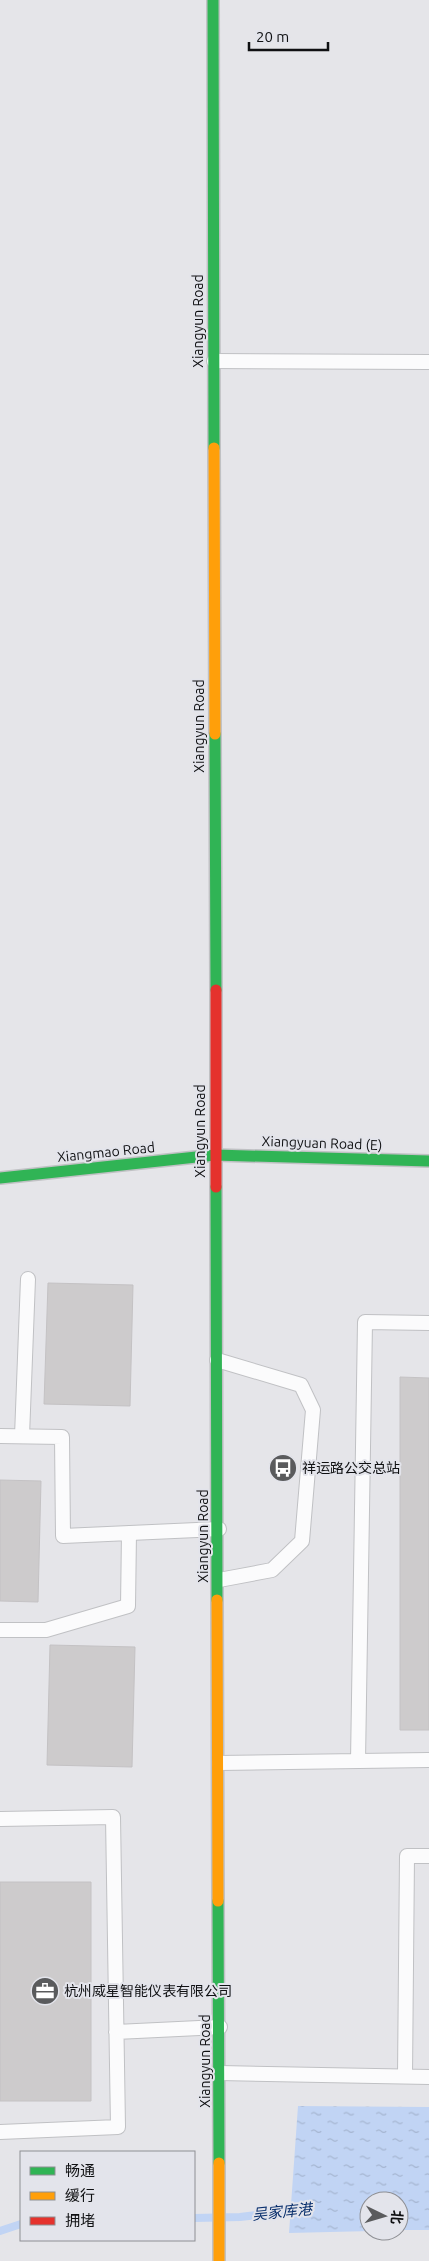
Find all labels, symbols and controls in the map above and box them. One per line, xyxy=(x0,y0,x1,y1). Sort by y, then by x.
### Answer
scale bar xyxy=(249,20,328,52)
text: 20 m xyxy=(256,28,289,45)
street label: Xiangyun Road xyxy=(190,274,206,368)
street label: Xiangyun Road xyxy=(191,679,207,773)
street label: Xiangyun Road xyxy=(192,1084,208,1178)
street label: Xiangyuan Road (E) xyxy=(261,1133,383,1153)
street label: Xiangmao Road xyxy=(56,1139,156,1165)
bus stop icon: 祥运路公交总站 xyxy=(268,1453,298,1483)
place label: 祥运路公交总站 xyxy=(302,1460,400,1476)
street label: Xiangyun Road xyxy=(195,1489,211,1583)
office icon: 杭州威星智能仪表有限公司 xyxy=(30,1976,60,2006)
place label: 杭州威星智能仪表有限公司 xyxy=(64,1983,232,1999)
street label: Xiangyun Road xyxy=(197,2014,213,2108)
legend xyxy=(20,2151,195,2241)
text: 畅通 xyxy=(65,2162,95,2179)
text: 缓行 xyxy=(65,2187,95,2204)
north arrow xyxy=(359,2191,409,2241)
water label: 吴家库港 xyxy=(251,2200,315,2223)
text: 北 xyxy=(388,2209,406,2225)
text: 拥堵 xyxy=(65,2212,95,2229)

